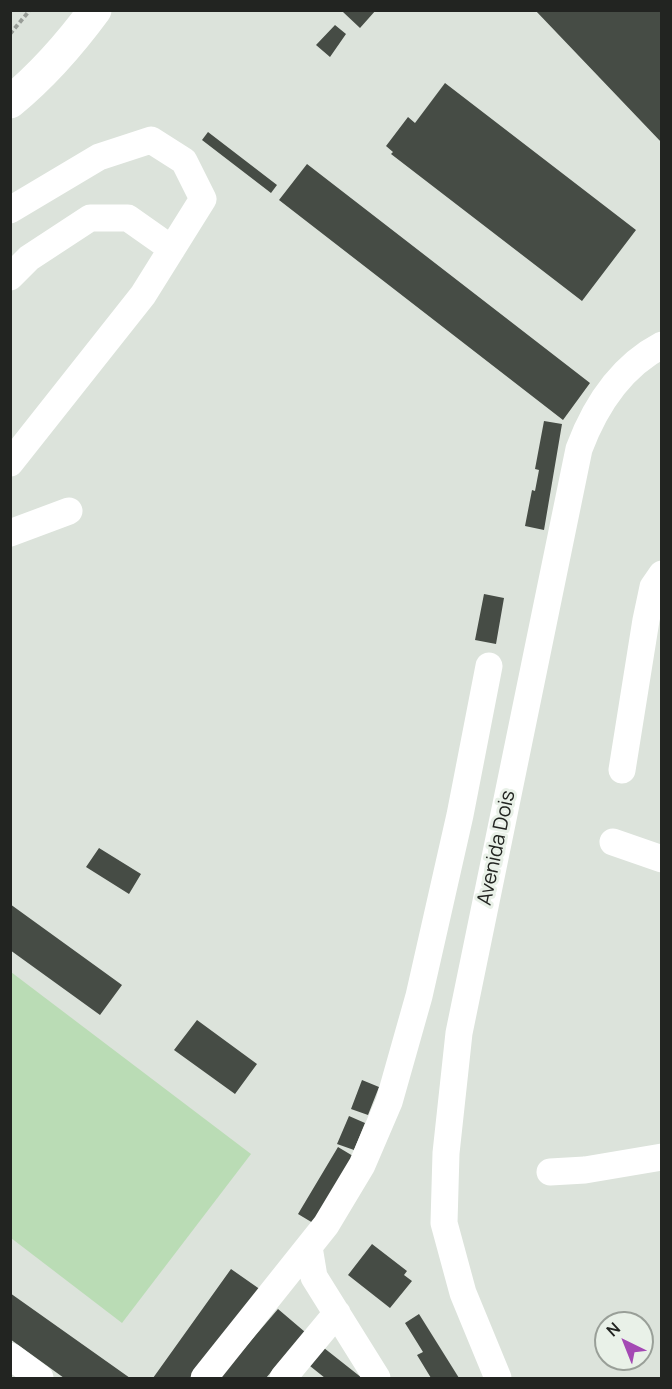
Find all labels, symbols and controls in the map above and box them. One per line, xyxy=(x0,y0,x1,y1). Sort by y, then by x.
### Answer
street label: Avenida Dois xyxy=(473,788,521,908)
north arrow xyxy=(594,1311,654,1371)
text: N xyxy=(601,1317,625,1341)

